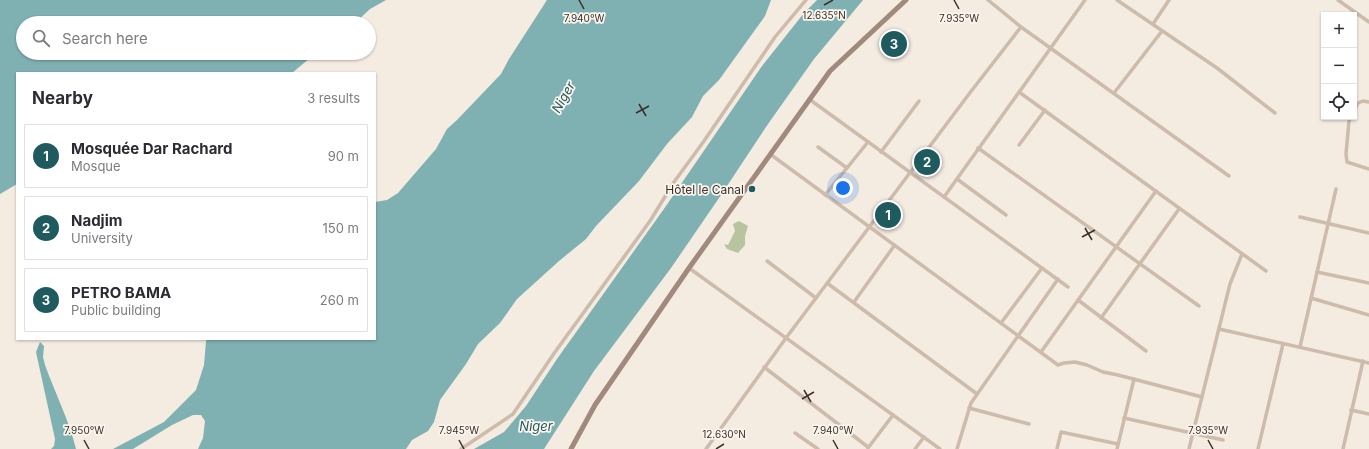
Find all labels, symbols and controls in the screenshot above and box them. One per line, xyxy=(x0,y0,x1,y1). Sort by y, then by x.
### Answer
text: 12.635°N xyxy=(802,9,846,21)
text: 7.940°W xyxy=(564,12,604,24)
text: 7.935°W xyxy=(939,12,979,24)
map controls xyxy=(1321,12,1357,120)
button: + xyxy=(1321,12,1357,48)
search box xyxy=(16,16,376,60)
icon: search xyxy=(30,27,52,49)
text: Search here xyxy=(62,29,148,48)
pin: 3 xyxy=(881,29,907,59)
button: − xyxy=(1321,48,1357,84)
water label: Niger xyxy=(548,78,579,115)
button: locate xyxy=(1321,84,1357,120)
text: Nearby xyxy=(32,88,93,108)
text: 3 results xyxy=(307,90,360,106)
text: Mosquée Dar Rachard xyxy=(71,139,233,158)
pin: 2 xyxy=(914,147,940,177)
text: 1 xyxy=(43,148,49,164)
text: 90 m xyxy=(328,148,359,164)
text: Mosque xyxy=(71,158,121,174)
your location xyxy=(833,178,853,198)
place label: Hôtel le Canal xyxy=(665,182,744,197)
marker: Hôtel le Canal xyxy=(747,184,757,194)
pin: 1 xyxy=(875,200,901,230)
text: Nadjim xyxy=(71,211,122,230)
text: 2 xyxy=(42,220,50,236)
text: 150 m xyxy=(323,220,359,236)
text: University xyxy=(71,230,133,246)
text: PETRO BAMA xyxy=(71,283,171,302)
text: 3 xyxy=(42,292,50,308)
text: 260 m xyxy=(320,292,359,308)
text: Public building xyxy=(71,302,161,318)
water label: Niger xyxy=(519,418,554,434)
text: 7.950°W xyxy=(64,424,104,436)
text: 7.945°W xyxy=(439,424,479,436)
text: 7.940°W xyxy=(813,424,853,436)
text: 7.935°W xyxy=(1188,424,1228,436)
text: 12.630°N xyxy=(702,428,746,440)

